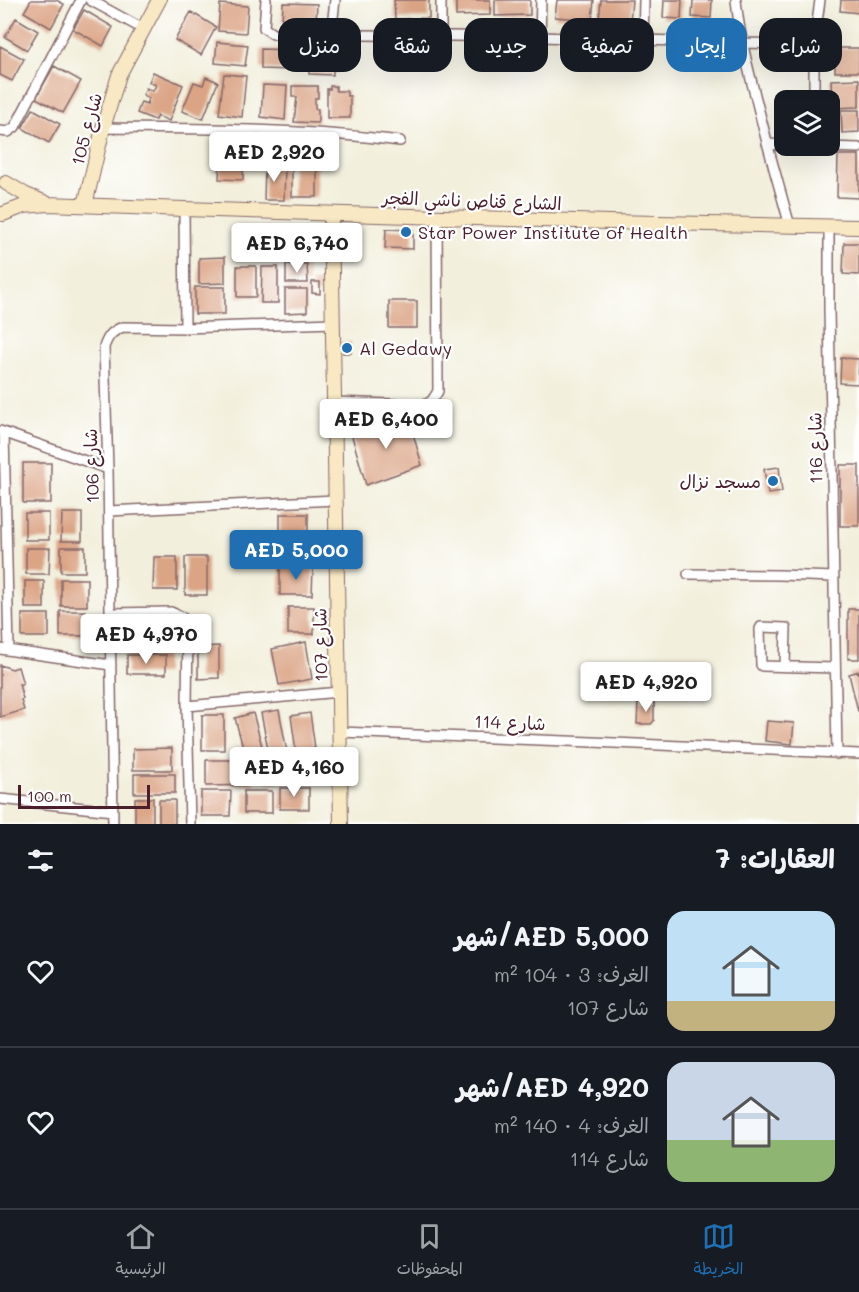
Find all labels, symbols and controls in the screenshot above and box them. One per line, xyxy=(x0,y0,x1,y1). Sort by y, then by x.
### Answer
chip: منزل xyxy=(278,18,361,72)
chip: شقة xyxy=(373,18,452,72)
chip: جديد xyxy=(464,18,548,72)
chip: تصفية xyxy=(560,18,654,72)
chip: إيجار xyxy=(666,18,747,72)
chip: شراء xyxy=(759,18,842,72)
street label: شارع 105 xyxy=(65,90,108,168)
map controls xyxy=(774,90,840,156)
button: layers xyxy=(774,90,840,156)
pin: AED 2,920 xyxy=(205,132,343,183)
text: AED 2,920 xyxy=(223,138,325,164)
street label: الشارع قناص ناشي الفجر xyxy=(380,185,562,220)
place label: Star Power Institute of Health xyxy=(418,220,687,244)
pin: AED 6,740 xyxy=(228,223,366,274)
marker: Star Power Institute of Health xyxy=(399,225,413,239)
text: AED 6,740 xyxy=(245,229,349,255)
place label: Al Gedawy xyxy=(359,336,452,360)
marker: Al Gedawy xyxy=(340,341,354,355)
pin: AED 6,400 xyxy=(317,399,455,450)
text: AED 6,400 xyxy=(334,405,438,431)
street label: شارع 116 xyxy=(802,412,829,484)
street label: شارع 106 xyxy=(78,428,105,504)
place label: مسجد نزال xyxy=(680,469,761,493)
marker: مسجد نزال xyxy=(766,474,780,488)
pin: AED 5,000 xyxy=(227,530,365,581)
text: AED 5,000 xyxy=(244,536,348,562)
street label: شارع 107 xyxy=(307,608,334,682)
pin: AED 4,970 xyxy=(77,614,215,665)
text: AED 4,970 xyxy=(94,620,198,646)
pin: AED 4,920 xyxy=(577,662,715,713)
text: AED 4,920 xyxy=(594,668,698,694)
street label: شارع 114 xyxy=(474,709,546,736)
pin: AED 4,160 xyxy=(225,747,363,798)
text: AED 4,160 xyxy=(244,753,344,779)
scale bar xyxy=(18,782,150,810)
text: 100 m xyxy=(27,785,72,806)
text: العقارات: 7 xyxy=(716,841,835,875)
icon: filters xyxy=(24,844,57,877)
text: AED 5,000/شهر xyxy=(455,919,649,953)
icon: home xyxy=(715,935,787,1007)
icon: heart xyxy=(24,955,57,988)
text: الغرف: 3 · 104 m² xyxy=(494,961,649,987)
text: شارع 107 xyxy=(567,994,649,1020)
text: AED 4,920/شهر xyxy=(456,1070,649,1104)
icon: home xyxy=(715,1086,787,1158)
icon: heart xyxy=(24,1106,57,1139)
text: الغرف: 4 · 140 m² xyxy=(494,1112,649,1138)
text: شارع 114 xyxy=(570,1145,649,1171)
tab: الرئيسية xyxy=(116,1220,166,1283)
tab: المحفوظات xyxy=(397,1220,463,1283)
tab: الخريطة xyxy=(694,1220,744,1283)

